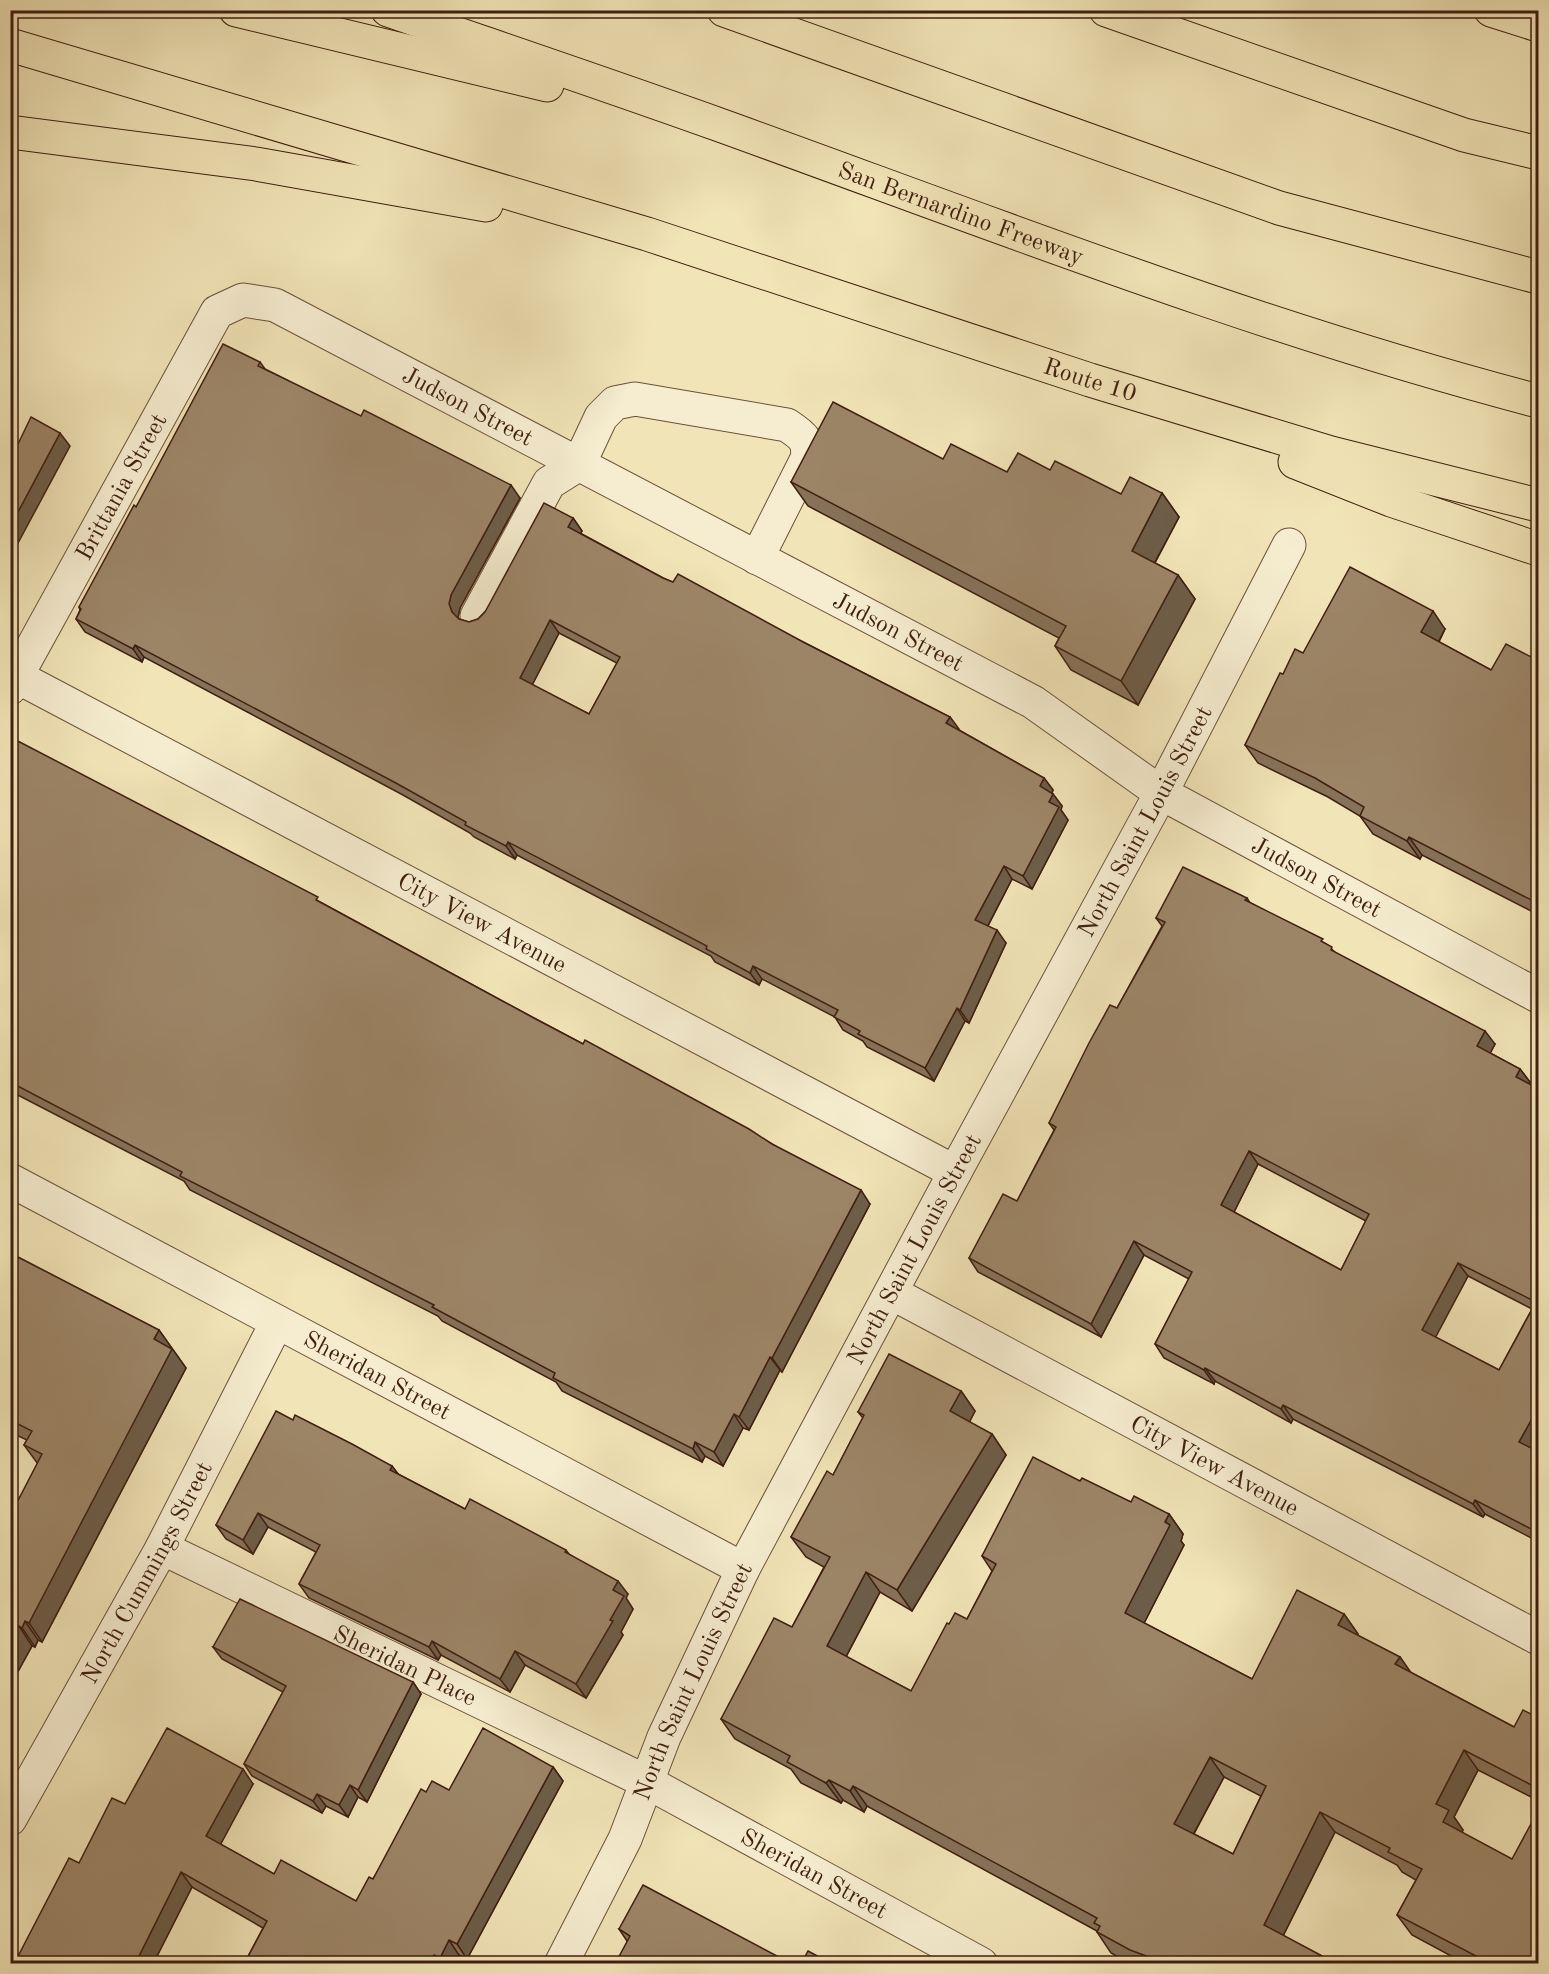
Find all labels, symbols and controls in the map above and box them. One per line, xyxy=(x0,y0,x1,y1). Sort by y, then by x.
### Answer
street label: San Bernardino Freeway xyxy=(834,159,1087,270)
street label: Route 10 xyxy=(1040,356,1139,407)
street label: Judson Street xyxy=(398,364,536,452)
street label: Brittania Street xyxy=(73,410,173,565)
street label: Judson Street xyxy=(828,589,967,677)
street label: North Saint Louis Street xyxy=(1075,703,1218,942)
street label: Judson Street xyxy=(1247,834,1385,923)
street label: City View Avenue xyxy=(393,870,570,978)
street label: North Saint Louis Street xyxy=(844,1131,987,1369)
street label: Sheridan Street xyxy=(299,1328,454,1426)
street label: City View Avenue xyxy=(1126,1413,1302,1522)
street label: North Cummings Street xyxy=(78,1458,218,1688)
street label: North Saint Louis Street xyxy=(631,1559,758,1804)
street label: Sheridan Place xyxy=(329,1623,480,1712)
street label: Sheridan Street xyxy=(736,1825,891,1924)

